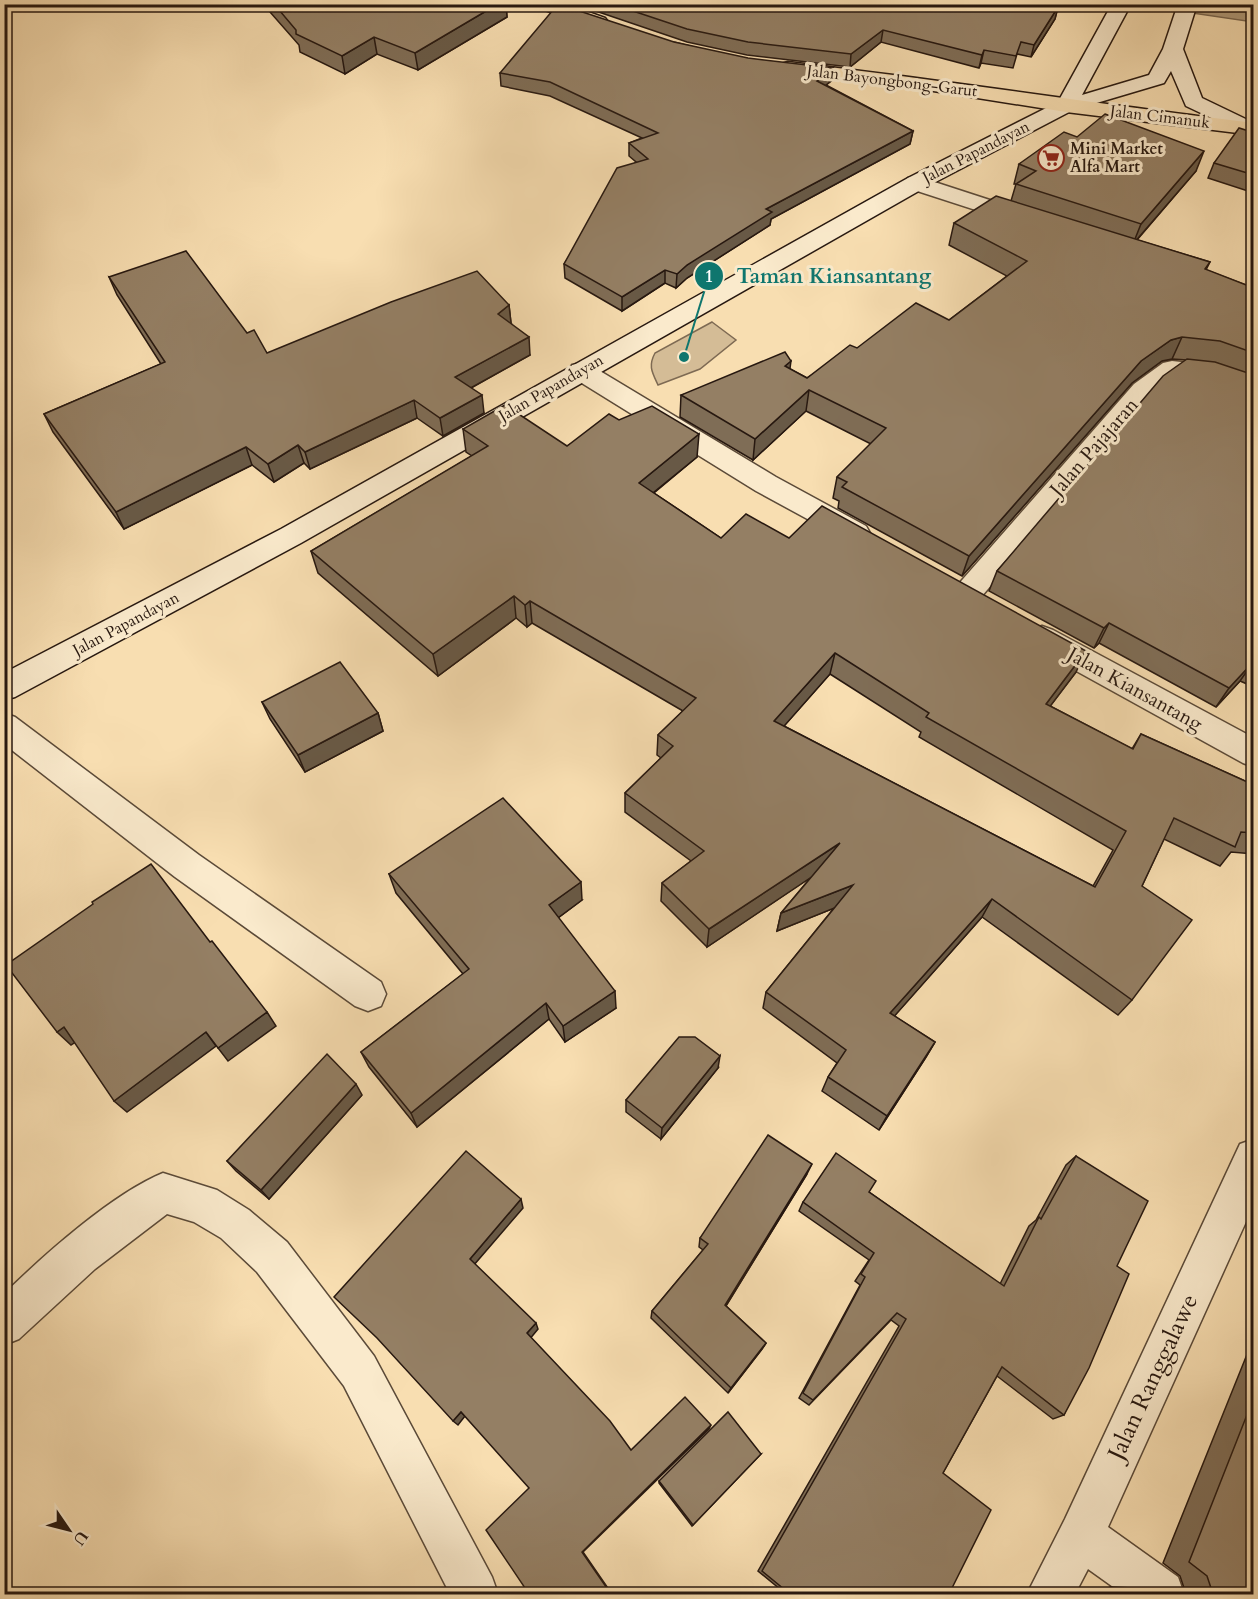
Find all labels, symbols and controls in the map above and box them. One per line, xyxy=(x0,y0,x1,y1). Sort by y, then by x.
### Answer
street label: Jalan Bayongbong-Garut xyxy=(804,59,978,102)
street label: Jalan Cimanuk xyxy=(1107,100,1212,134)
street label: Jalan Papandayan xyxy=(917,116,1033,189)
place label: Mini Market Alfa Mart xyxy=(1070,138,1163,178)
supermarket icon: Mini Market Alfa Mart xyxy=(1036,143,1066,173)
callout: Taman Kiansantang xyxy=(694,256,943,295)
text: Taman Kiansantang xyxy=(737,262,932,291)
text: 1 xyxy=(704,264,714,289)
street label: Jalan Papandayan xyxy=(493,349,607,428)
street label: Jalan Pajajaran xyxy=(1042,392,1145,504)
street label: Jalan Papandayan xyxy=(67,587,183,662)
street label: Jalan Kiansantang xyxy=(1060,639,1208,738)
street label: Jalan Ranggalawe xyxy=(1099,1289,1206,1468)
north arrow xyxy=(39,1500,99,1560)
text: U xyxy=(68,1526,93,1550)

